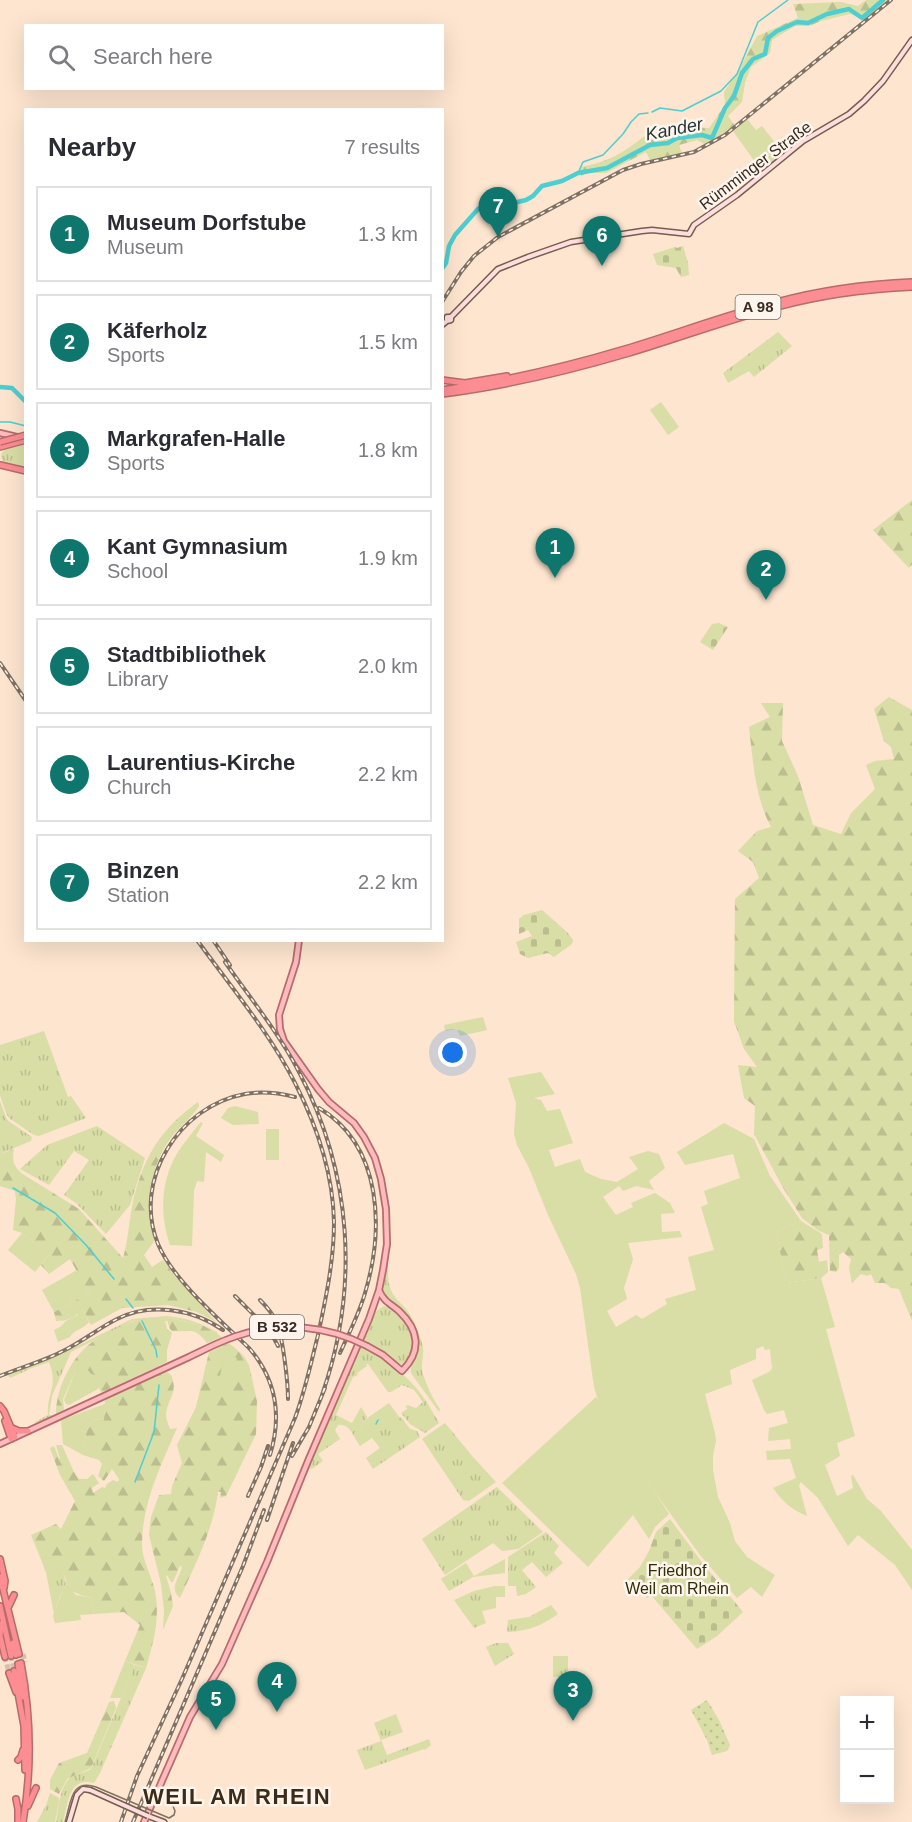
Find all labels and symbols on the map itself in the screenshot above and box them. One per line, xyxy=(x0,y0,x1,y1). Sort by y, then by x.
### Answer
water label: Kander xyxy=(644,113,705,144)
street label: Rümminger Straße xyxy=(696,118,814,213)
pin: 7 xyxy=(478,188,518,237)
pin: 6 xyxy=(582,216,622,266)
road number: A 98 xyxy=(736,295,780,319)
pin: 1 xyxy=(536,528,574,578)
pin: 2 xyxy=(746,550,786,600)
your location xyxy=(438,1038,467,1067)
road number: B 532 xyxy=(250,1315,304,1339)
park label: Friedhof Weil am Rhein xyxy=(625,1562,729,1597)
pin: 4 xyxy=(258,1662,296,1712)
pin: 3 xyxy=(554,1672,592,1721)
pin: 5 xyxy=(196,1680,236,1730)
district label: WEIL AM RHEIN xyxy=(143,1784,331,1809)

